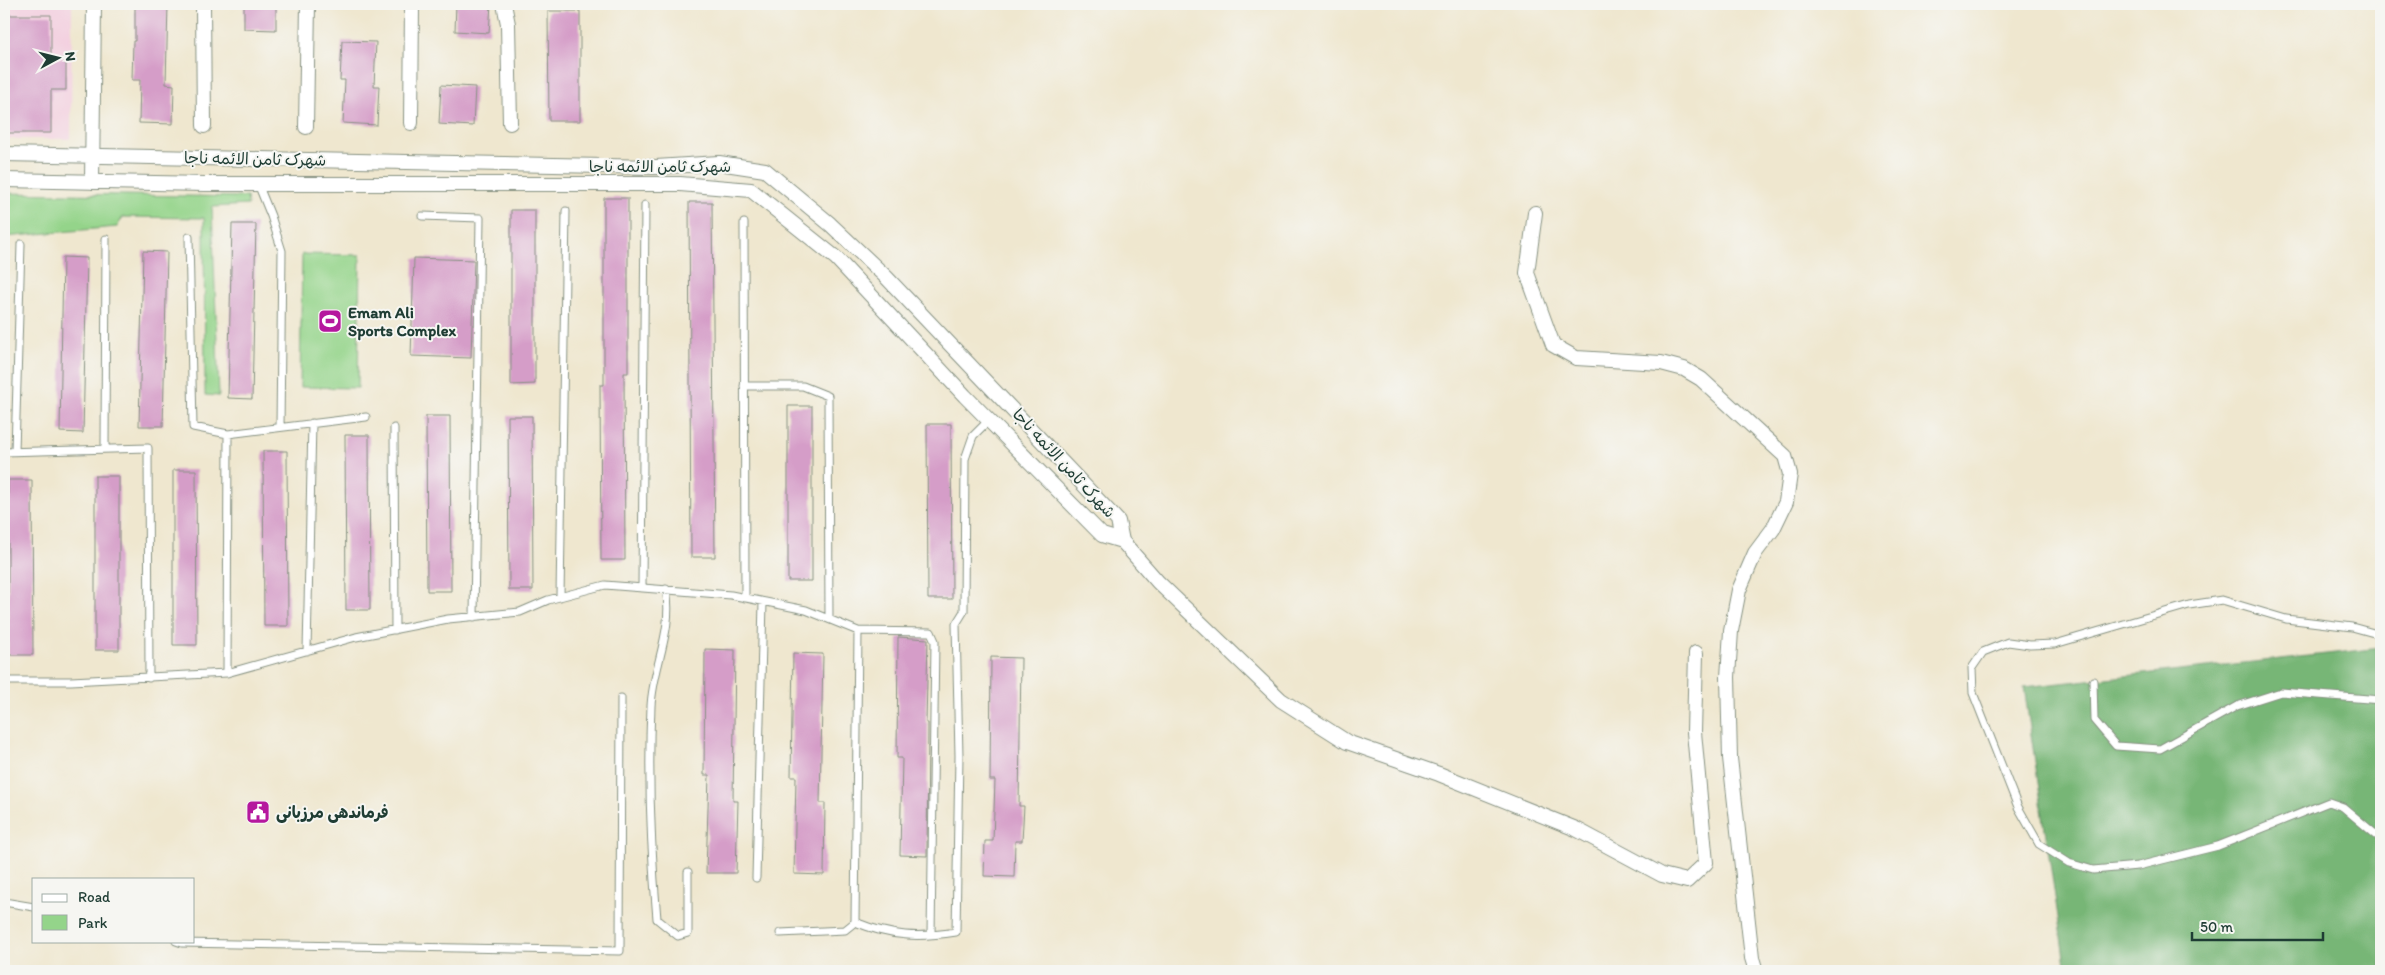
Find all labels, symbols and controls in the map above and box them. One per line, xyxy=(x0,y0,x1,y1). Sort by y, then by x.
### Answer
north arrow xyxy=(32,32,82,82)
text: N xyxy=(61,51,79,62)
street label: شهرک ثامن الائمه ناجا xyxy=(184,148,326,170)
street label: شهرک ثامن الائمه ناجا xyxy=(589,157,731,176)
place label: Emam Ali Sports Complex xyxy=(348,303,456,341)
sports icon: Emam Ali Sports Complex xyxy=(317,308,343,334)
street label: شهرک ثامن الائمه ناجا xyxy=(1008,404,1120,522)
public building icon: فرماندهی مرزبانی xyxy=(245,799,271,825)
place label: فرماندهی مرزبانی xyxy=(276,803,388,823)
legend xyxy=(32,878,195,942)
text: Road xyxy=(78,888,111,906)
scale bar xyxy=(2192,910,2324,942)
text: Park xyxy=(78,914,108,932)
text: 50 m xyxy=(2200,918,2233,936)

